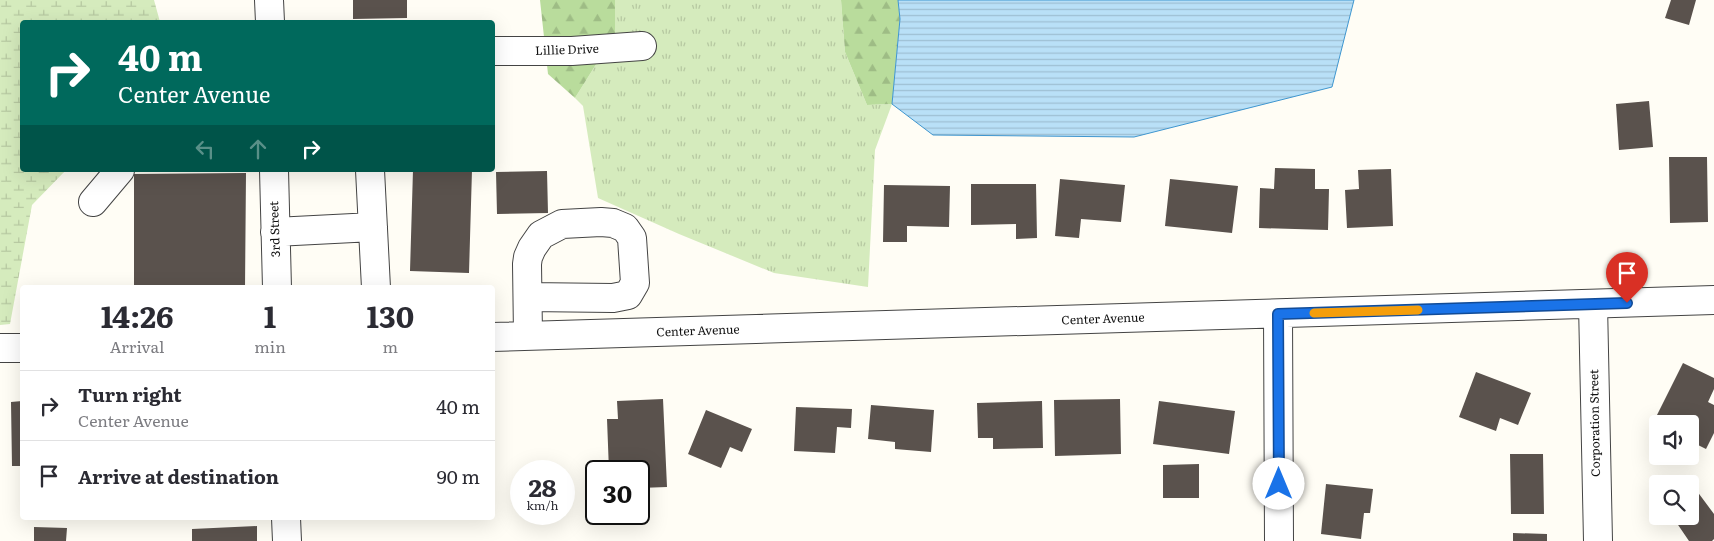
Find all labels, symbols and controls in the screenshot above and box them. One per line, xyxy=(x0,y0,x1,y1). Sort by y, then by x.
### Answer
text: 40 m xyxy=(118,30,203,82)
street label: Lillie Drive xyxy=(535,39,599,59)
icon: right xyxy=(35,40,100,105)
text: Center Avenue xyxy=(118,77,271,110)
icon: left xyxy=(191,135,219,163)
icon: ahead xyxy=(244,135,272,163)
icon: right xyxy=(297,135,325,163)
street label: 3rd Street xyxy=(264,201,284,257)
pin xyxy=(1606,252,1648,303)
icon: arrive xyxy=(1613,259,1641,287)
text: 14:26 xyxy=(101,293,174,337)
text: 1 xyxy=(264,293,276,337)
text: 130 xyxy=(367,293,414,337)
street label: Center Avenue xyxy=(1061,308,1145,328)
street label: Center Avenue xyxy=(656,320,740,340)
text: Arrival xyxy=(110,334,164,358)
text: min xyxy=(254,334,286,358)
text: m xyxy=(383,334,398,358)
street label: Corporation Street xyxy=(1584,369,1604,477)
text: Turn right xyxy=(78,380,182,408)
icon: right xyxy=(35,392,63,420)
text: 40 m xyxy=(436,392,480,420)
text: Center Avenue xyxy=(78,408,189,432)
map controls xyxy=(1649,415,1699,525)
button: sound xyxy=(1649,415,1699,465)
position arrow xyxy=(1252,457,1304,509)
speed limit sign: 30 xyxy=(585,460,650,525)
icon: arrive xyxy=(35,462,63,490)
text: Arrive at destination xyxy=(78,462,279,490)
text: 90 m xyxy=(437,462,480,490)
text: 28 xyxy=(528,468,557,505)
button: search xyxy=(1649,475,1699,525)
text: km/h xyxy=(527,496,558,514)

